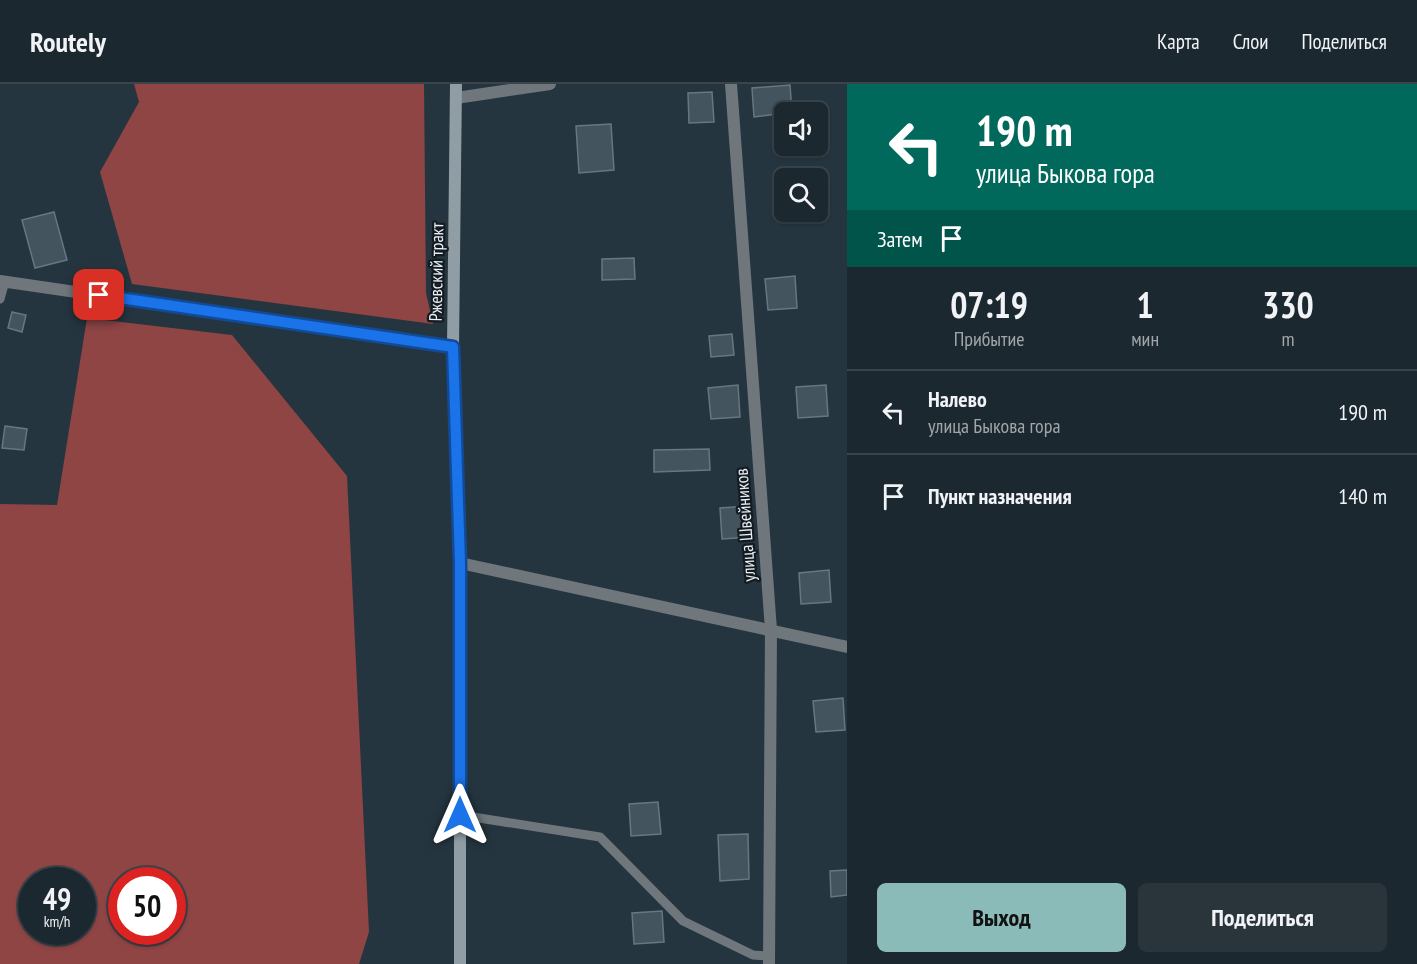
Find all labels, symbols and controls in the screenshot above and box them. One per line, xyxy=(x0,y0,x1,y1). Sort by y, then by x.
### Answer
text: Routely xyxy=(30,23,106,60)
text: Карта xyxy=(1157,28,1200,55)
text: Слои xyxy=(1233,28,1268,55)
text: Поделиться xyxy=(1301,28,1387,55)
map controls xyxy=(774,102,828,222)
button: sound xyxy=(774,102,828,156)
text: 190 m xyxy=(976,103,1073,158)
icon: left xyxy=(877,108,955,186)
text: улица Быкова гора xyxy=(976,156,1155,190)
button: search xyxy=(774,168,828,222)
street label: Ржевский тракт xyxy=(424,222,448,322)
icon: arrive xyxy=(935,222,968,255)
text: Затем xyxy=(877,225,923,253)
pin xyxy=(73,269,124,320)
icon: arrive xyxy=(82,278,115,311)
text: 07:19 xyxy=(950,281,1028,328)
text: 1 xyxy=(1137,281,1154,328)
text: 330 xyxy=(1262,281,1314,328)
text: Прибытие xyxy=(954,326,1025,352)
text: мин xyxy=(1131,326,1159,352)
text: m xyxy=(1282,326,1295,352)
text: Налево xyxy=(928,385,987,413)
icon: left xyxy=(877,396,910,429)
text: 190 m xyxy=(1338,398,1387,426)
text: улица Быкова гора xyxy=(928,413,1060,439)
street label: улица Швейников xyxy=(730,468,760,582)
icon: arrive xyxy=(877,480,910,513)
text: Пункт назначения xyxy=(928,482,1072,510)
text: 140 m xyxy=(1338,482,1387,510)
position arrow xyxy=(428,783,492,847)
speed limit sign: 50 xyxy=(108,867,186,945)
text: 49 xyxy=(43,879,71,918)
button: Выход xyxy=(877,883,1126,952)
button: Поделиться xyxy=(1138,883,1387,952)
text: km/h xyxy=(44,912,70,931)

